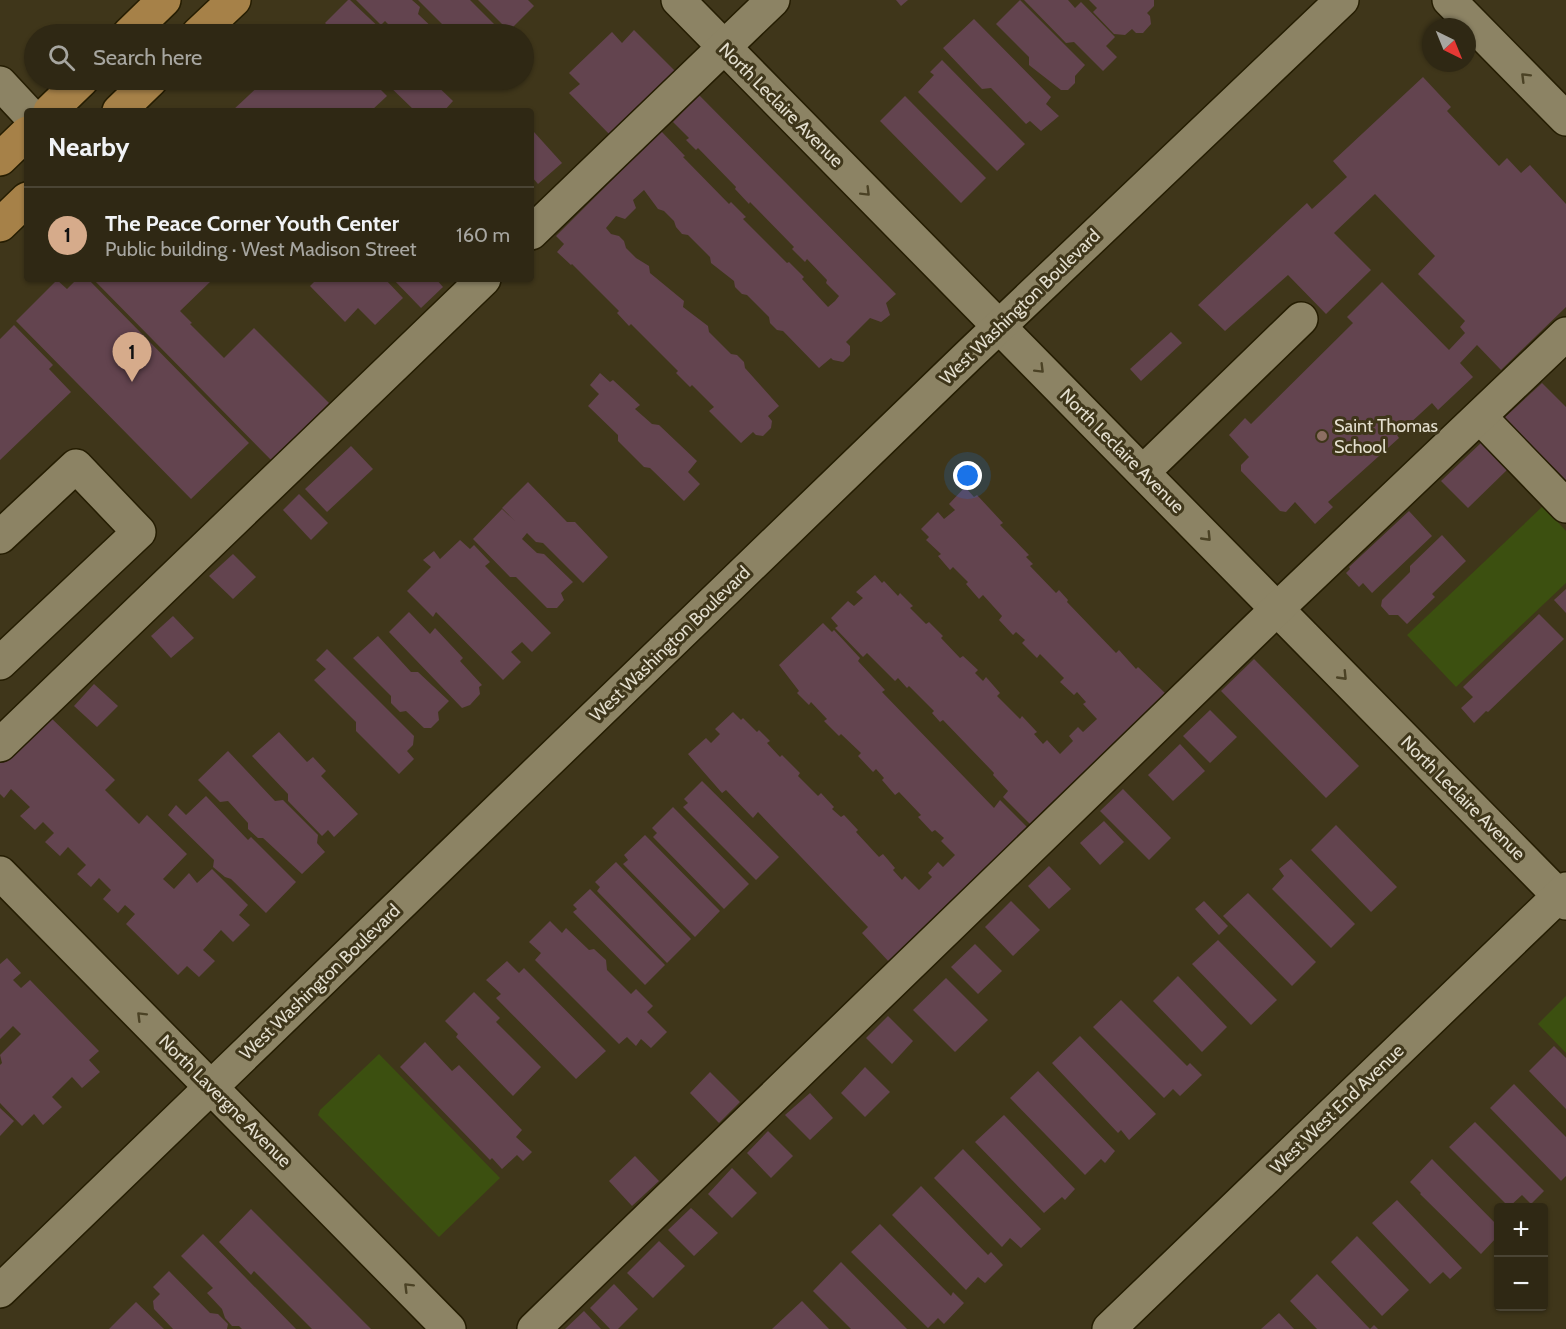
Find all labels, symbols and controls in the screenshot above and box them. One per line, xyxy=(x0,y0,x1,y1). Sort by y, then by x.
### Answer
north arrow xyxy=(1422,18,1476,72)
search box xyxy=(24,24,534,90)
street label: North Leclaire Avenue xyxy=(714,38,848,172)
icon: search xyxy=(45,41,78,74)
text: Search here xyxy=(93,44,202,71)
one-way arrow xyxy=(1521,73,1531,84)
text: Nearby xyxy=(48,131,129,163)
one-way arrow xyxy=(859,185,870,195)
text: The Peace Corner Youth Center xyxy=(105,210,399,237)
text: 1 xyxy=(64,223,71,247)
text: 160 m xyxy=(456,223,510,247)
street label: West Washington Boulevard xyxy=(935,225,1105,389)
text: Public building · West Madison Street xyxy=(105,237,416,261)
pin: 1 xyxy=(112,332,152,382)
one-way arrow xyxy=(1033,362,1044,372)
street label: North Leclaire Avenue xyxy=(1055,384,1189,518)
place label: Saint Thomas School xyxy=(1334,415,1438,458)
marker: Saint Thomas School xyxy=(1315,429,1329,443)
your location xyxy=(953,461,982,490)
one-way arrow xyxy=(1199,530,1210,541)
street label: West Washington Boulevard xyxy=(585,562,755,726)
one-way arrow xyxy=(1336,669,1347,680)
street label: North Leclaire Avenue xyxy=(1396,731,1530,865)
street label: West Washington Boulevard xyxy=(235,900,405,1064)
one-way arrow xyxy=(137,1012,148,1023)
street label: North Lavergne Avenue xyxy=(154,1030,296,1172)
street label: West West End Avenue xyxy=(1266,1040,1408,1178)
map controls xyxy=(1494,1203,1548,1311)
button: + xyxy=(1494,1203,1548,1257)
button: − xyxy=(1494,1257,1548,1311)
one-way arrow xyxy=(404,1284,415,1294)

